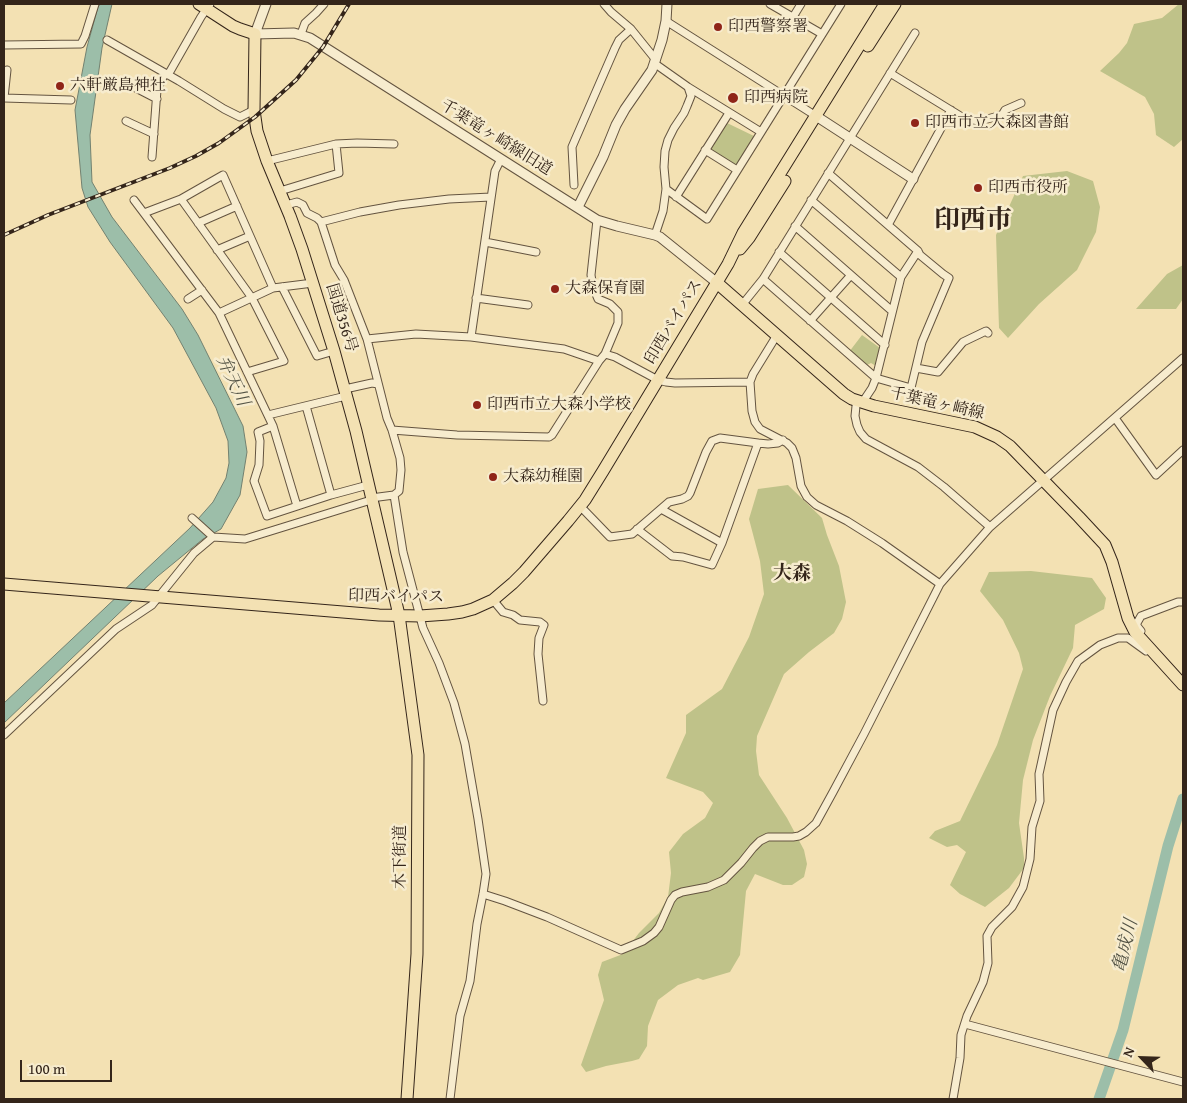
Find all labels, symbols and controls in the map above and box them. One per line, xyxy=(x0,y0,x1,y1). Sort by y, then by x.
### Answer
place label: 印西警察署 xyxy=(728,17,808,37)
marker: 印西警察署 xyxy=(712,21,724,33)
place label: 六軒厳島神社 xyxy=(70,76,166,96)
marker: 六軒厳島神社 xyxy=(54,80,66,92)
place label: 印西病院 xyxy=(744,88,808,108)
marker: 印西病院 xyxy=(726,91,740,105)
street label: 千葉竜ヶ崎線旧道 xyxy=(437,96,555,180)
place label: 印西市立大森図書館 xyxy=(925,113,1069,133)
marker: 印西市立大森図書館 xyxy=(909,117,921,129)
place label: 印西市役所 xyxy=(988,178,1068,198)
marker: 印西市役所 xyxy=(972,182,984,194)
district label: 印西市 xyxy=(934,205,1012,237)
street label: 印西バイパス xyxy=(641,276,707,368)
place label: 大森保育園 xyxy=(565,279,645,299)
street label: 国道356号 xyxy=(321,281,361,355)
marker: 大森保育園 xyxy=(549,283,561,295)
water label: 弁天川 xyxy=(211,352,253,410)
street label: 千葉竜ヶ崎線 xyxy=(888,384,986,424)
place label: 印西市立大森小学校 xyxy=(487,395,631,415)
marker: 印西市立大森小学校 xyxy=(471,399,483,411)
place label: 大森幼稚園 xyxy=(503,467,583,487)
marker: 大森幼稚園 xyxy=(487,471,499,483)
district label: 大森 xyxy=(773,563,811,585)
street label: 印西バイパス xyxy=(348,587,444,607)
street label: 木下街道 xyxy=(391,825,411,889)
water label: 亀成川 xyxy=(1109,917,1143,975)
north arrow xyxy=(1117,1033,1167,1083)
text: N xyxy=(1117,1044,1139,1060)
scale bar xyxy=(22,1050,115,1082)
text: 100 m xyxy=(28,1058,65,1079)

